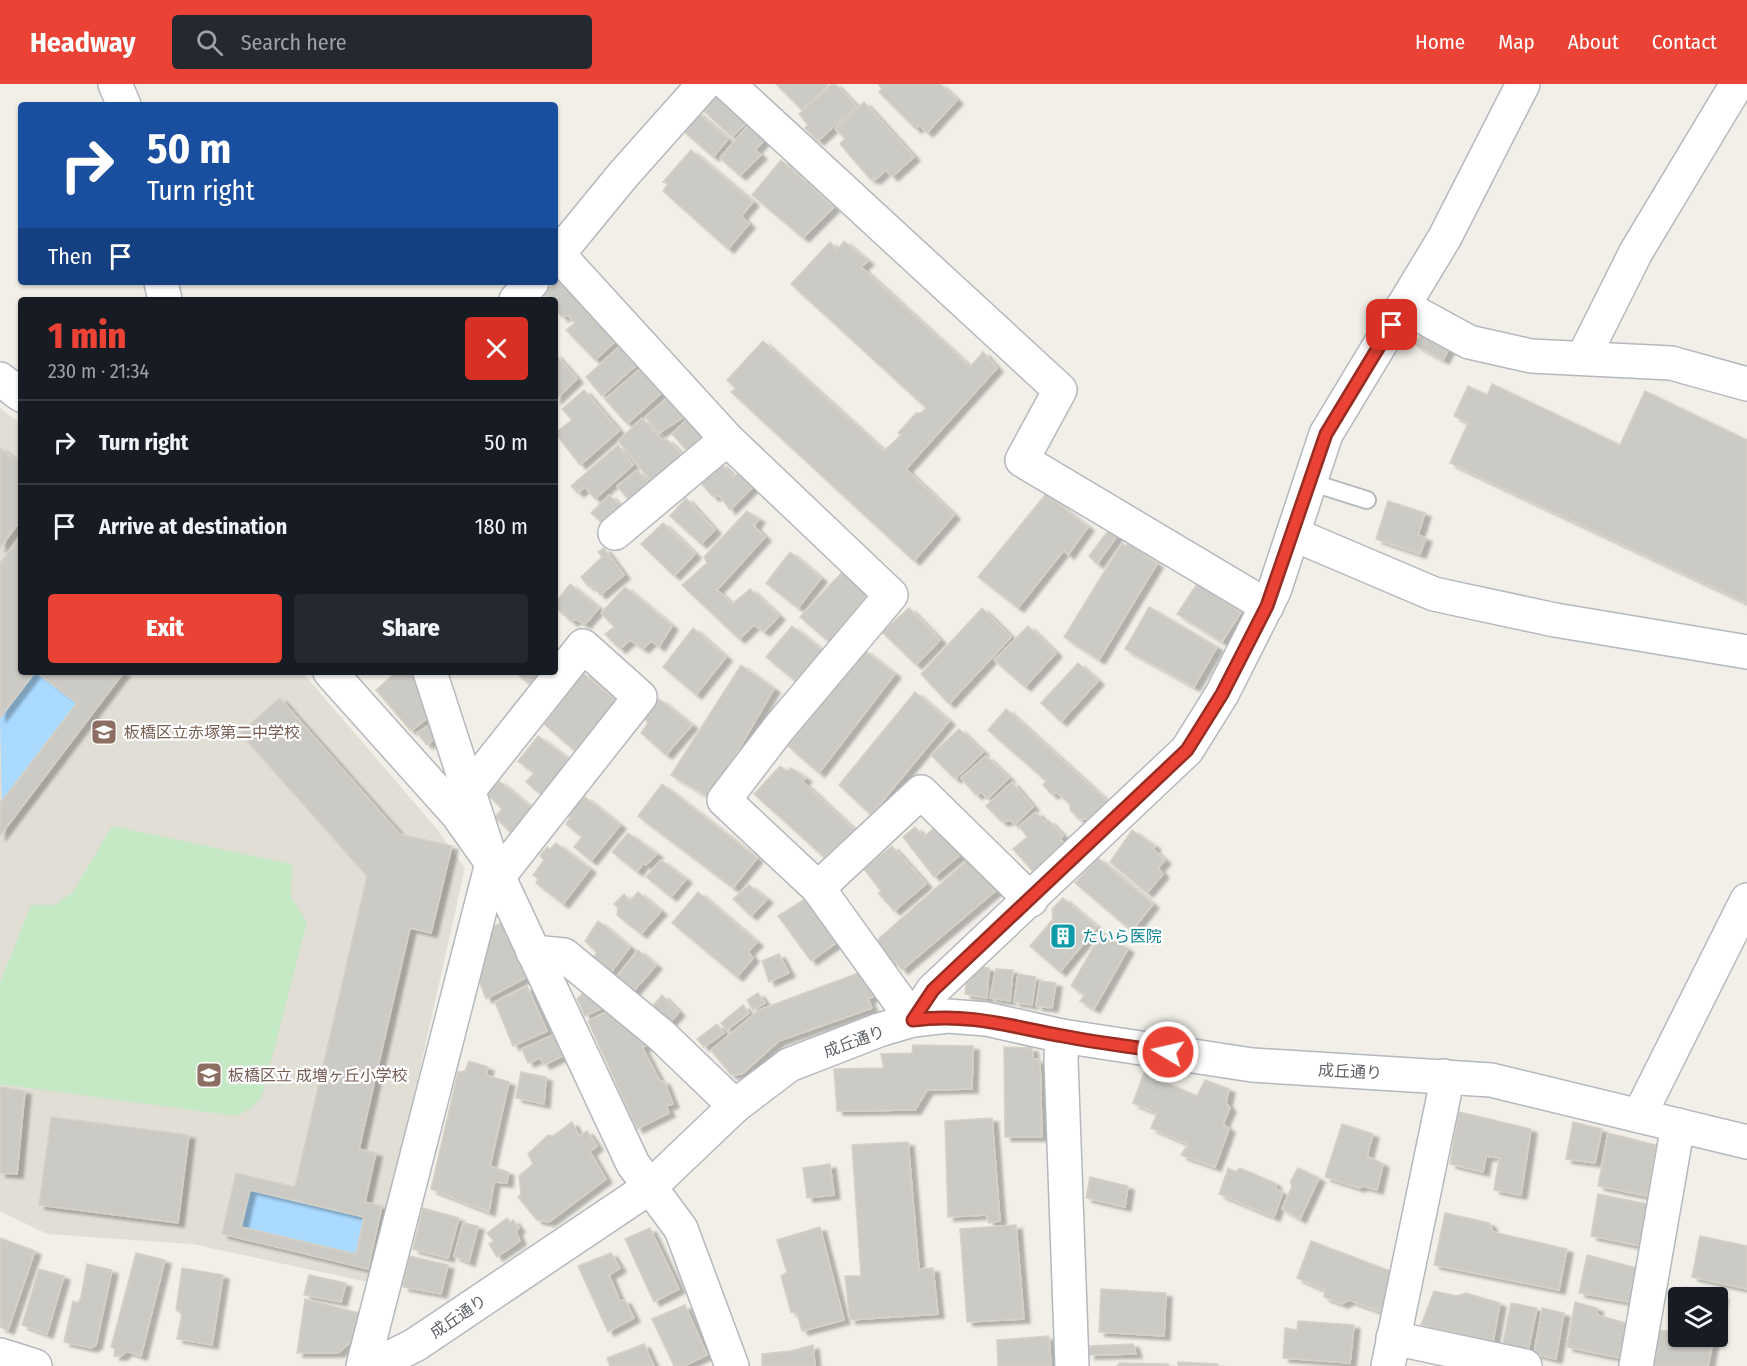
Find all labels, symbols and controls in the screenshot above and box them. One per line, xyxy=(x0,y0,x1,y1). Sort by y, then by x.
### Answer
search box xyxy=(172,15,592,69)
text: Headway xyxy=(30,26,136,59)
icon: search xyxy=(193,26,226,59)
text: Search here xyxy=(241,29,347,56)
text: Home xyxy=(1415,29,1465,55)
text: Map xyxy=(1498,29,1535,55)
text: About xyxy=(1568,29,1619,55)
text: Contact xyxy=(1652,29,1717,55)
text: 50 m xyxy=(147,124,231,174)
icon: right xyxy=(48,126,126,204)
text: Turn right xyxy=(147,175,255,207)
icon: arrive xyxy=(104,240,137,273)
text: Then xyxy=(48,243,92,270)
pin xyxy=(1366,299,1417,350)
icon: arrive xyxy=(1375,308,1408,341)
text: 1 min xyxy=(48,314,126,358)
button: close xyxy=(465,317,528,380)
text: 230 m · 21:34 xyxy=(48,359,149,383)
icon: right xyxy=(48,426,81,459)
text: Turn right xyxy=(99,429,188,456)
text: 50 m xyxy=(484,429,528,456)
icon: arrive xyxy=(48,510,81,543)
text: Arrive at destination xyxy=(99,513,287,540)
text: 180 m xyxy=(475,513,528,540)
button: Exit xyxy=(48,594,282,663)
button: Share xyxy=(294,594,528,663)
school or university icon: 板橋区立赤塚第二中学校 xyxy=(89,717,119,747)
place label: 板橋区立赤塚第二中学校 xyxy=(124,723,300,742)
building icon: たいら医院 xyxy=(1048,921,1078,951)
place label: たいら医院 xyxy=(1082,927,1162,946)
position arrow xyxy=(1136,1020,1200,1084)
street label: 成丘通り xyxy=(821,1022,887,1061)
school or university icon: 板橋区立 成増ヶ丘小学校 xyxy=(194,1060,224,1090)
street label: 成丘通り xyxy=(1318,1060,1382,1083)
place label: 板橋区立 成増ヶ丘小学校 xyxy=(228,1066,408,1085)
map controls xyxy=(1668,1287,1728,1347)
button: layers xyxy=(1668,1287,1728,1347)
street label: 成丘通り xyxy=(426,1291,490,1342)

